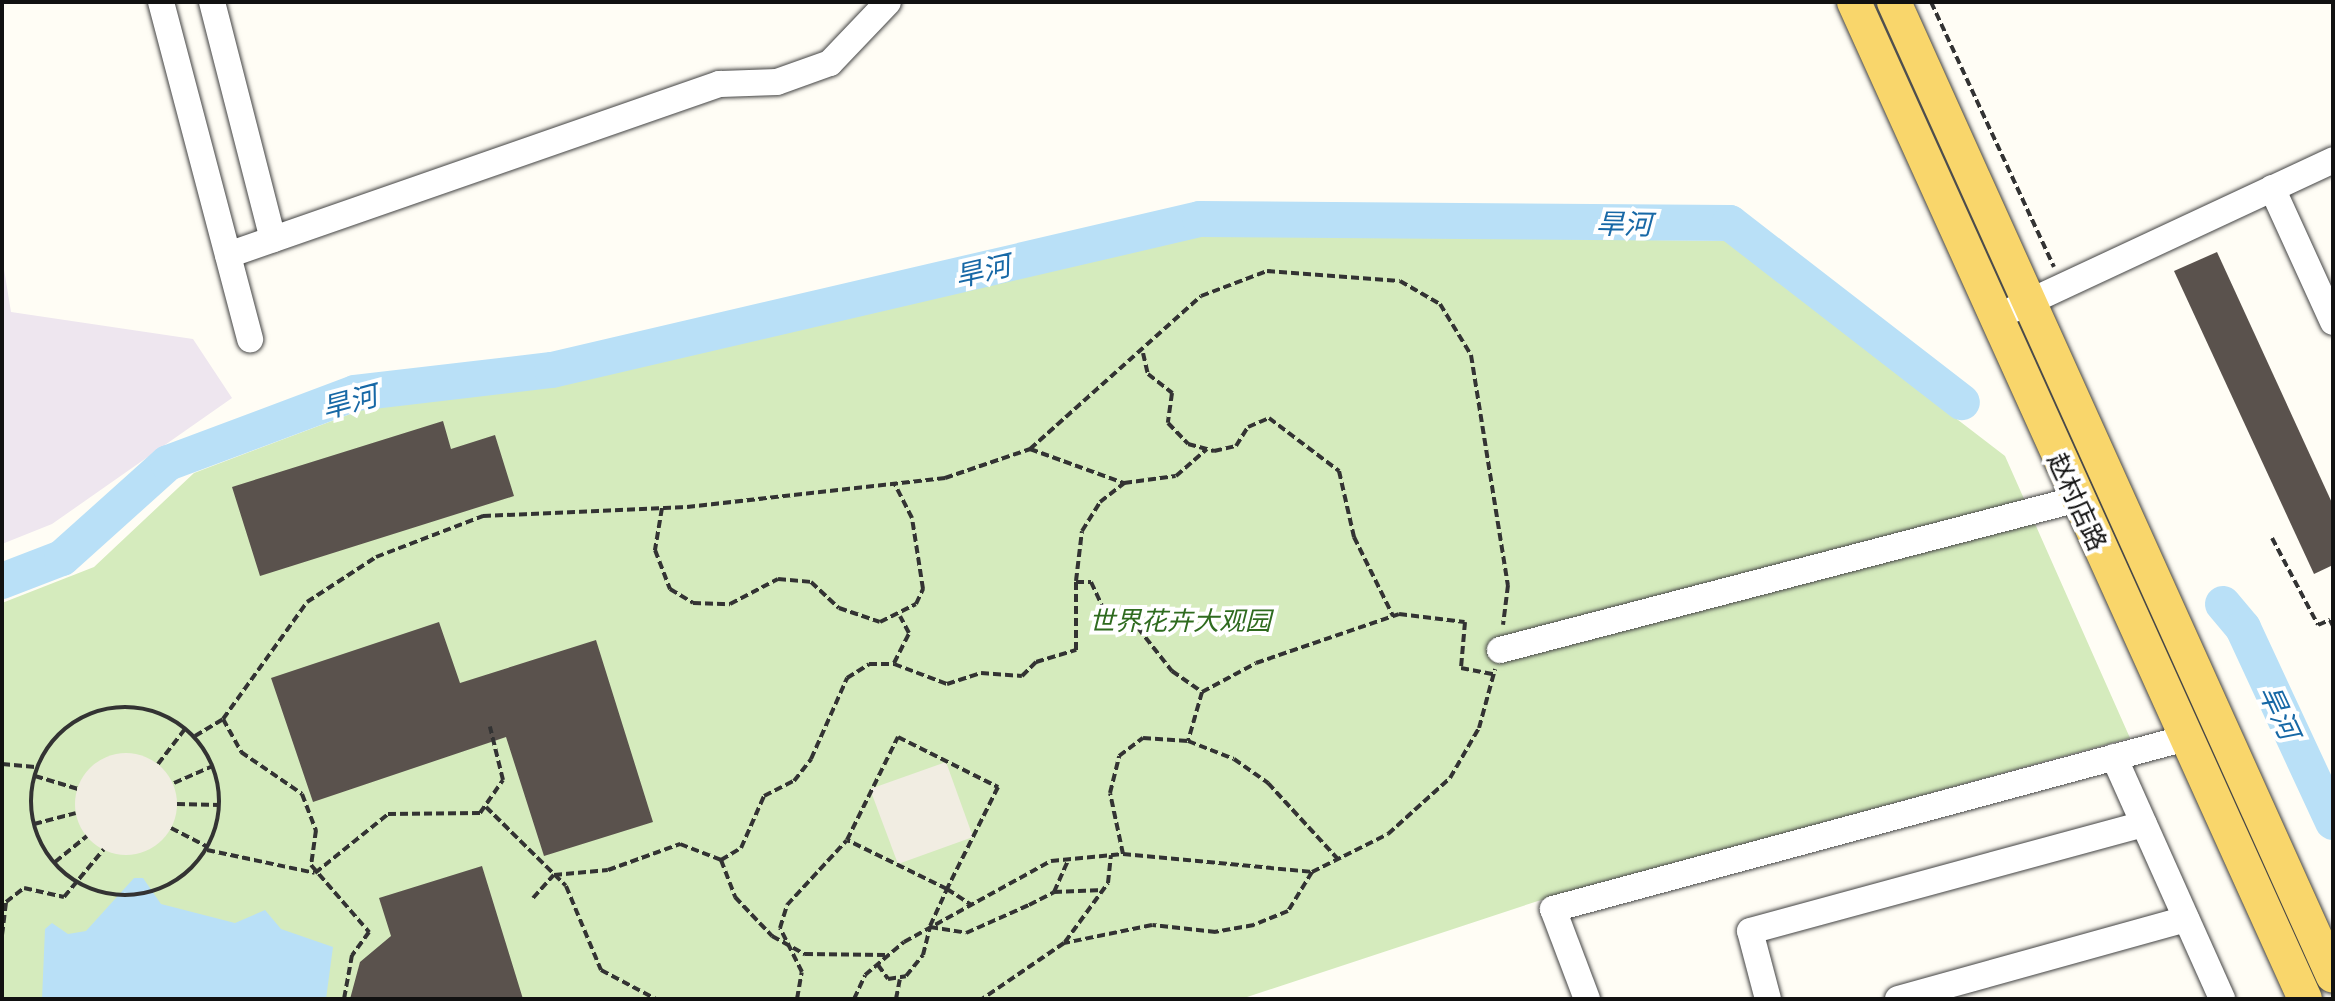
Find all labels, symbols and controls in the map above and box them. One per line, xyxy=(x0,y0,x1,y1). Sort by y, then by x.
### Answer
water label: 旱河 xyxy=(1596,205,1652,239)
water label: 旱河 xyxy=(951,246,1013,292)
water label: 旱河 xyxy=(318,377,380,423)
street label: 赵村店路 xyxy=(2043,447,2115,555)
park label: 世界花卉大观园 xyxy=(1089,603,1271,635)
water label: 旱河 xyxy=(2254,679,2308,743)

